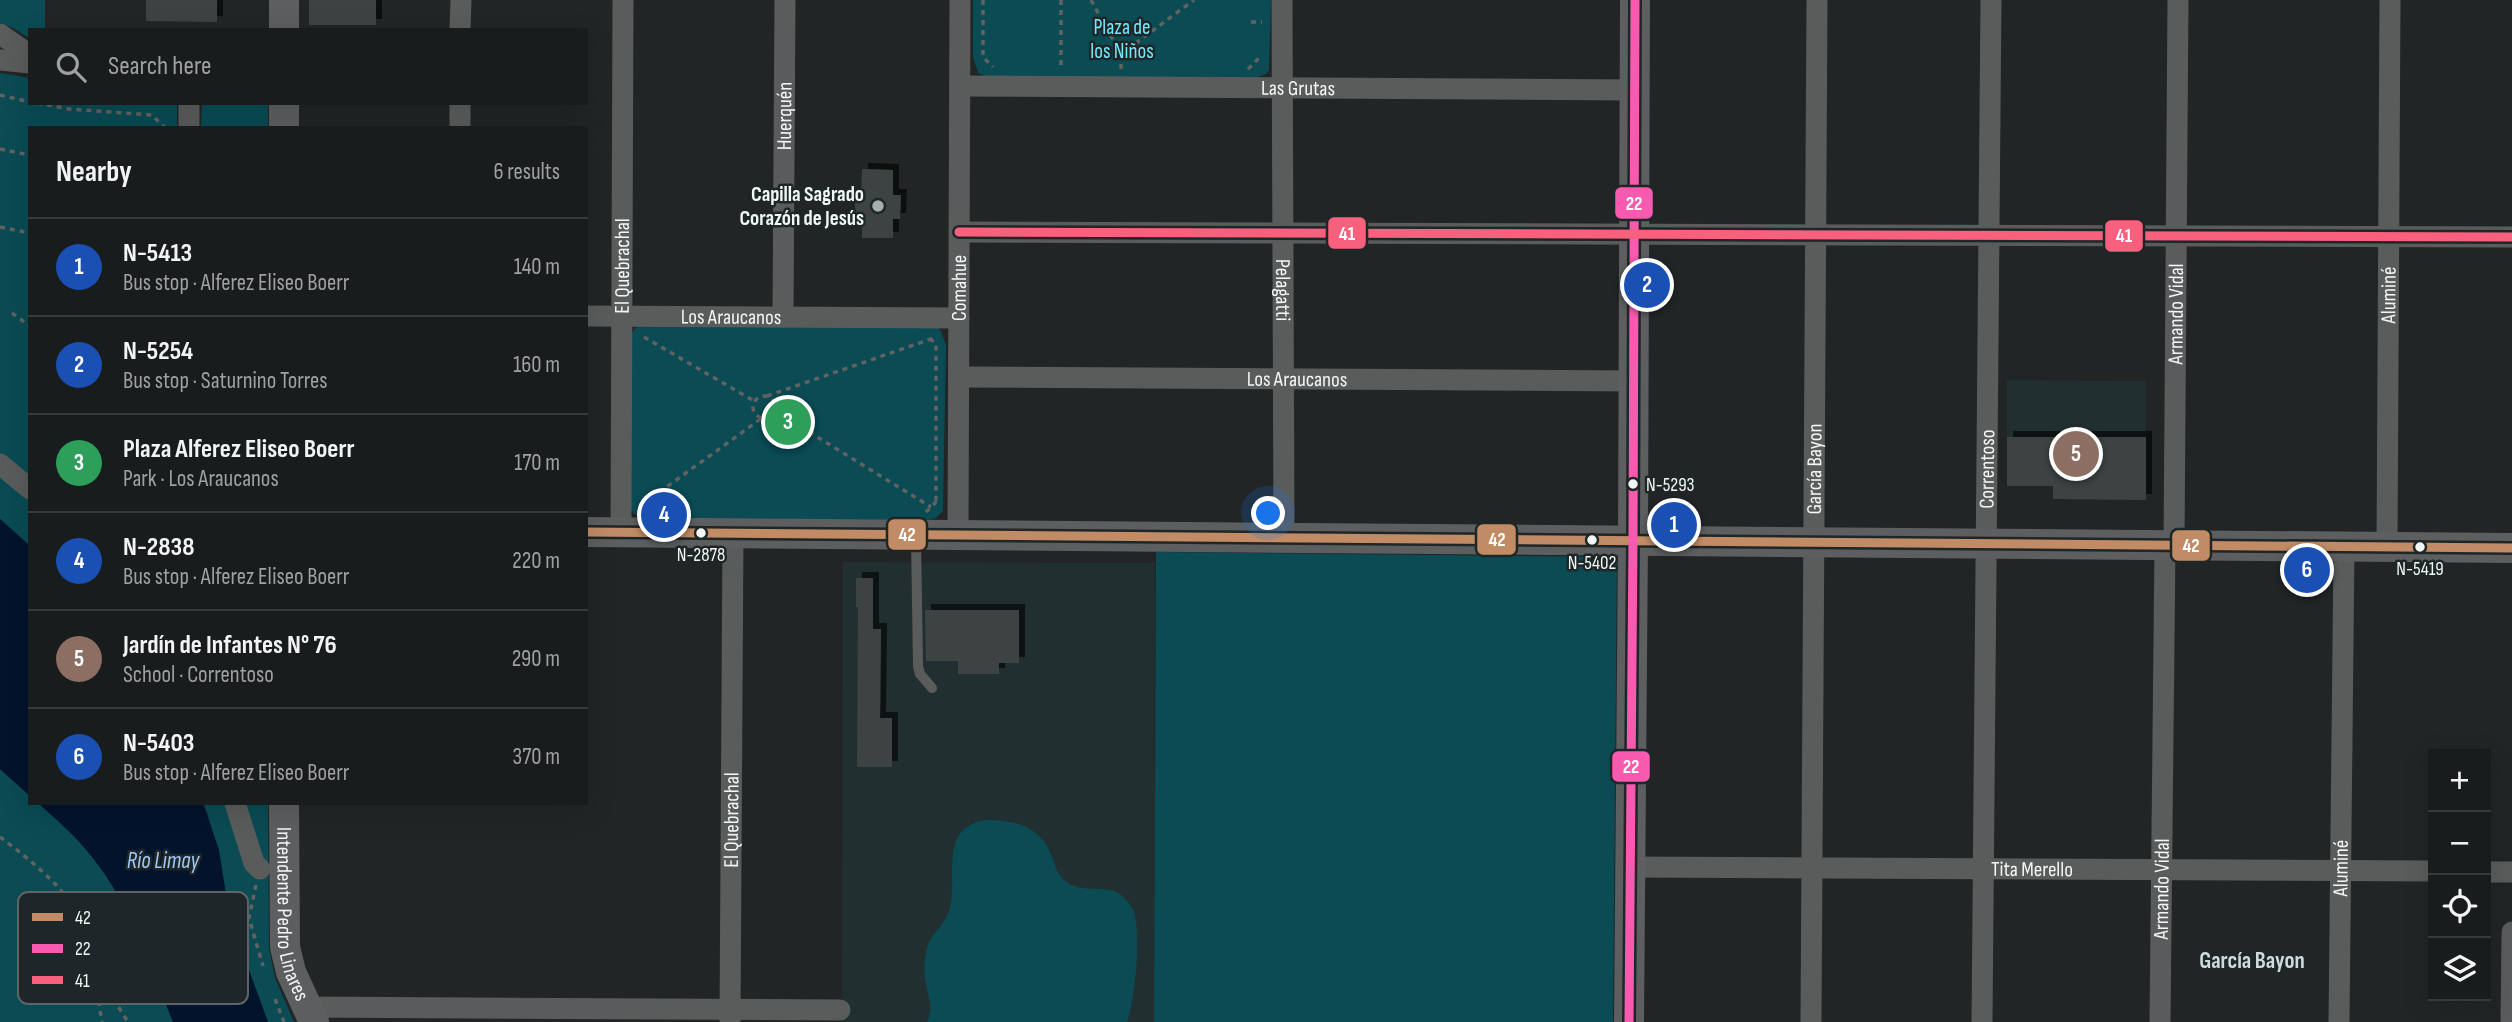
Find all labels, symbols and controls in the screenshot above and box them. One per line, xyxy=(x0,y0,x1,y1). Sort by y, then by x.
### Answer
park label: Plaza de los Niños xyxy=(1090,15,1154,64)
search box xyxy=(28,28,588,105)
icon: search xyxy=(52,48,90,86)
text: Search here xyxy=(108,51,211,82)
street label: Las Grutas xyxy=(1261,76,1335,101)
street label: Huerquén xyxy=(772,82,797,150)
text: Nearby xyxy=(56,154,132,190)
text: 6 results xyxy=(494,158,560,186)
place label: Capilla Sagrado Corazón de Jesús xyxy=(739,182,864,231)
line badge: 22 xyxy=(1614,186,1654,220)
text: 22 xyxy=(1626,193,1642,216)
marker: Capilla Sagrado Corazón de Jesús xyxy=(870,198,886,214)
line badge: 41 xyxy=(1327,216,1367,250)
street label: El Quebrachal xyxy=(610,218,635,314)
line badge: 41 xyxy=(2104,219,2144,253)
text: 41 xyxy=(1339,223,1356,246)
text: 41 xyxy=(2116,225,2133,248)
text: N-5413 xyxy=(123,238,192,269)
text: 1 xyxy=(74,253,84,281)
text: 140 m xyxy=(514,253,560,281)
street label: Comahue xyxy=(947,255,972,321)
street label: Pelagatti xyxy=(1270,259,1295,321)
pin: 2 xyxy=(1624,259,1670,311)
street label: Armando Vidal xyxy=(2163,263,2189,366)
street label: Aluminé xyxy=(2376,267,2402,324)
text: Bus stop · Alferez Eliseo Boerr xyxy=(123,269,349,297)
street label: Los Araucanos xyxy=(681,305,781,330)
text: N-5254 xyxy=(123,336,193,367)
text: 2 xyxy=(74,351,84,379)
text: 160 m xyxy=(513,351,560,379)
text: Bus stop · Saturnino Torres xyxy=(123,367,328,395)
street label: Los Araucanos xyxy=(1247,367,1347,392)
pin: 3 xyxy=(765,396,811,448)
street label: García Bayon xyxy=(1802,423,1828,515)
pin: 5 xyxy=(2053,428,2099,480)
street label: Correntoso xyxy=(1975,429,2000,509)
text: Plaza Alferez Eliseo Boerr xyxy=(123,434,355,465)
text: 3 xyxy=(74,449,84,477)
text: 170 m xyxy=(514,449,560,477)
text: Park · Los Araucanos xyxy=(123,465,279,493)
place label: N-5293 xyxy=(1646,474,1695,497)
marker: N-5293 xyxy=(1626,477,1640,491)
pin: 4 xyxy=(641,489,687,541)
your location xyxy=(1251,496,1285,530)
pin: 1 xyxy=(1651,499,1697,551)
line badge: 42 xyxy=(887,518,927,551)
line badge: 42 xyxy=(1476,523,1517,556)
text: 42 xyxy=(898,524,916,547)
marker: N-2878 xyxy=(694,526,708,540)
text: 42 xyxy=(1488,529,1506,552)
line badge: 42 xyxy=(2171,529,2211,562)
text: N-2838 xyxy=(123,532,194,563)
marker: N-5402 xyxy=(1585,533,1599,547)
text: 42 xyxy=(2182,535,2200,558)
marker: N-5419 xyxy=(2413,540,2427,554)
place label: N-2878 xyxy=(677,544,725,567)
pin: 6 xyxy=(2284,544,2330,596)
text: 4 xyxy=(74,547,84,575)
text: 220 m xyxy=(512,547,560,575)
place label: N-5402 xyxy=(1568,552,1616,575)
place label: N-5419 xyxy=(2396,558,2444,581)
text: Bus stop · Alferez Eliseo Boerr xyxy=(123,563,349,591)
text: Jardín de Infantes N° 76 xyxy=(123,630,337,661)
text: 5 xyxy=(74,645,84,673)
text: 290 m xyxy=(512,645,560,673)
text: School · Correntoso xyxy=(123,661,274,689)
text: N-5403 xyxy=(123,728,194,759)
text: 6 xyxy=(74,743,84,771)
text: 370 m xyxy=(513,743,560,771)
map controls xyxy=(2428,749,2491,1001)
button: + xyxy=(2428,749,2491,812)
line badge: 22 xyxy=(1611,750,1651,783)
text: 22 xyxy=(1623,756,1639,779)
text: Bus stop · Alferez Eliseo Boerr xyxy=(123,759,349,787)
street label: El Quebrachal xyxy=(719,772,745,868)
button: − xyxy=(2428,812,2491,875)
street label: Intendente Pedro Linares xyxy=(271,827,315,1005)
street label: Armando Vidal xyxy=(2149,838,2175,941)
street label: Aluminé xyxy=(2328,839,2354,898)
water label: Río Limay xyxy=(127,847,201,875)
street label: Tita Merello xyxy=(1991,857,2073,882)
button: locate xyxy=(2428,875,2491,938)
legend xyxy=(18,892,248,1004)
text: 42 xyxy=(75,907,91,930)
text: 22 xyxy=(75,938,91,961)
button: layers xyxy=(2428,938,2491,1001)
district label: García Bayon xyxy=(2199,947,2305,975)
text: 41 xyxy=(75,970,90,993)

